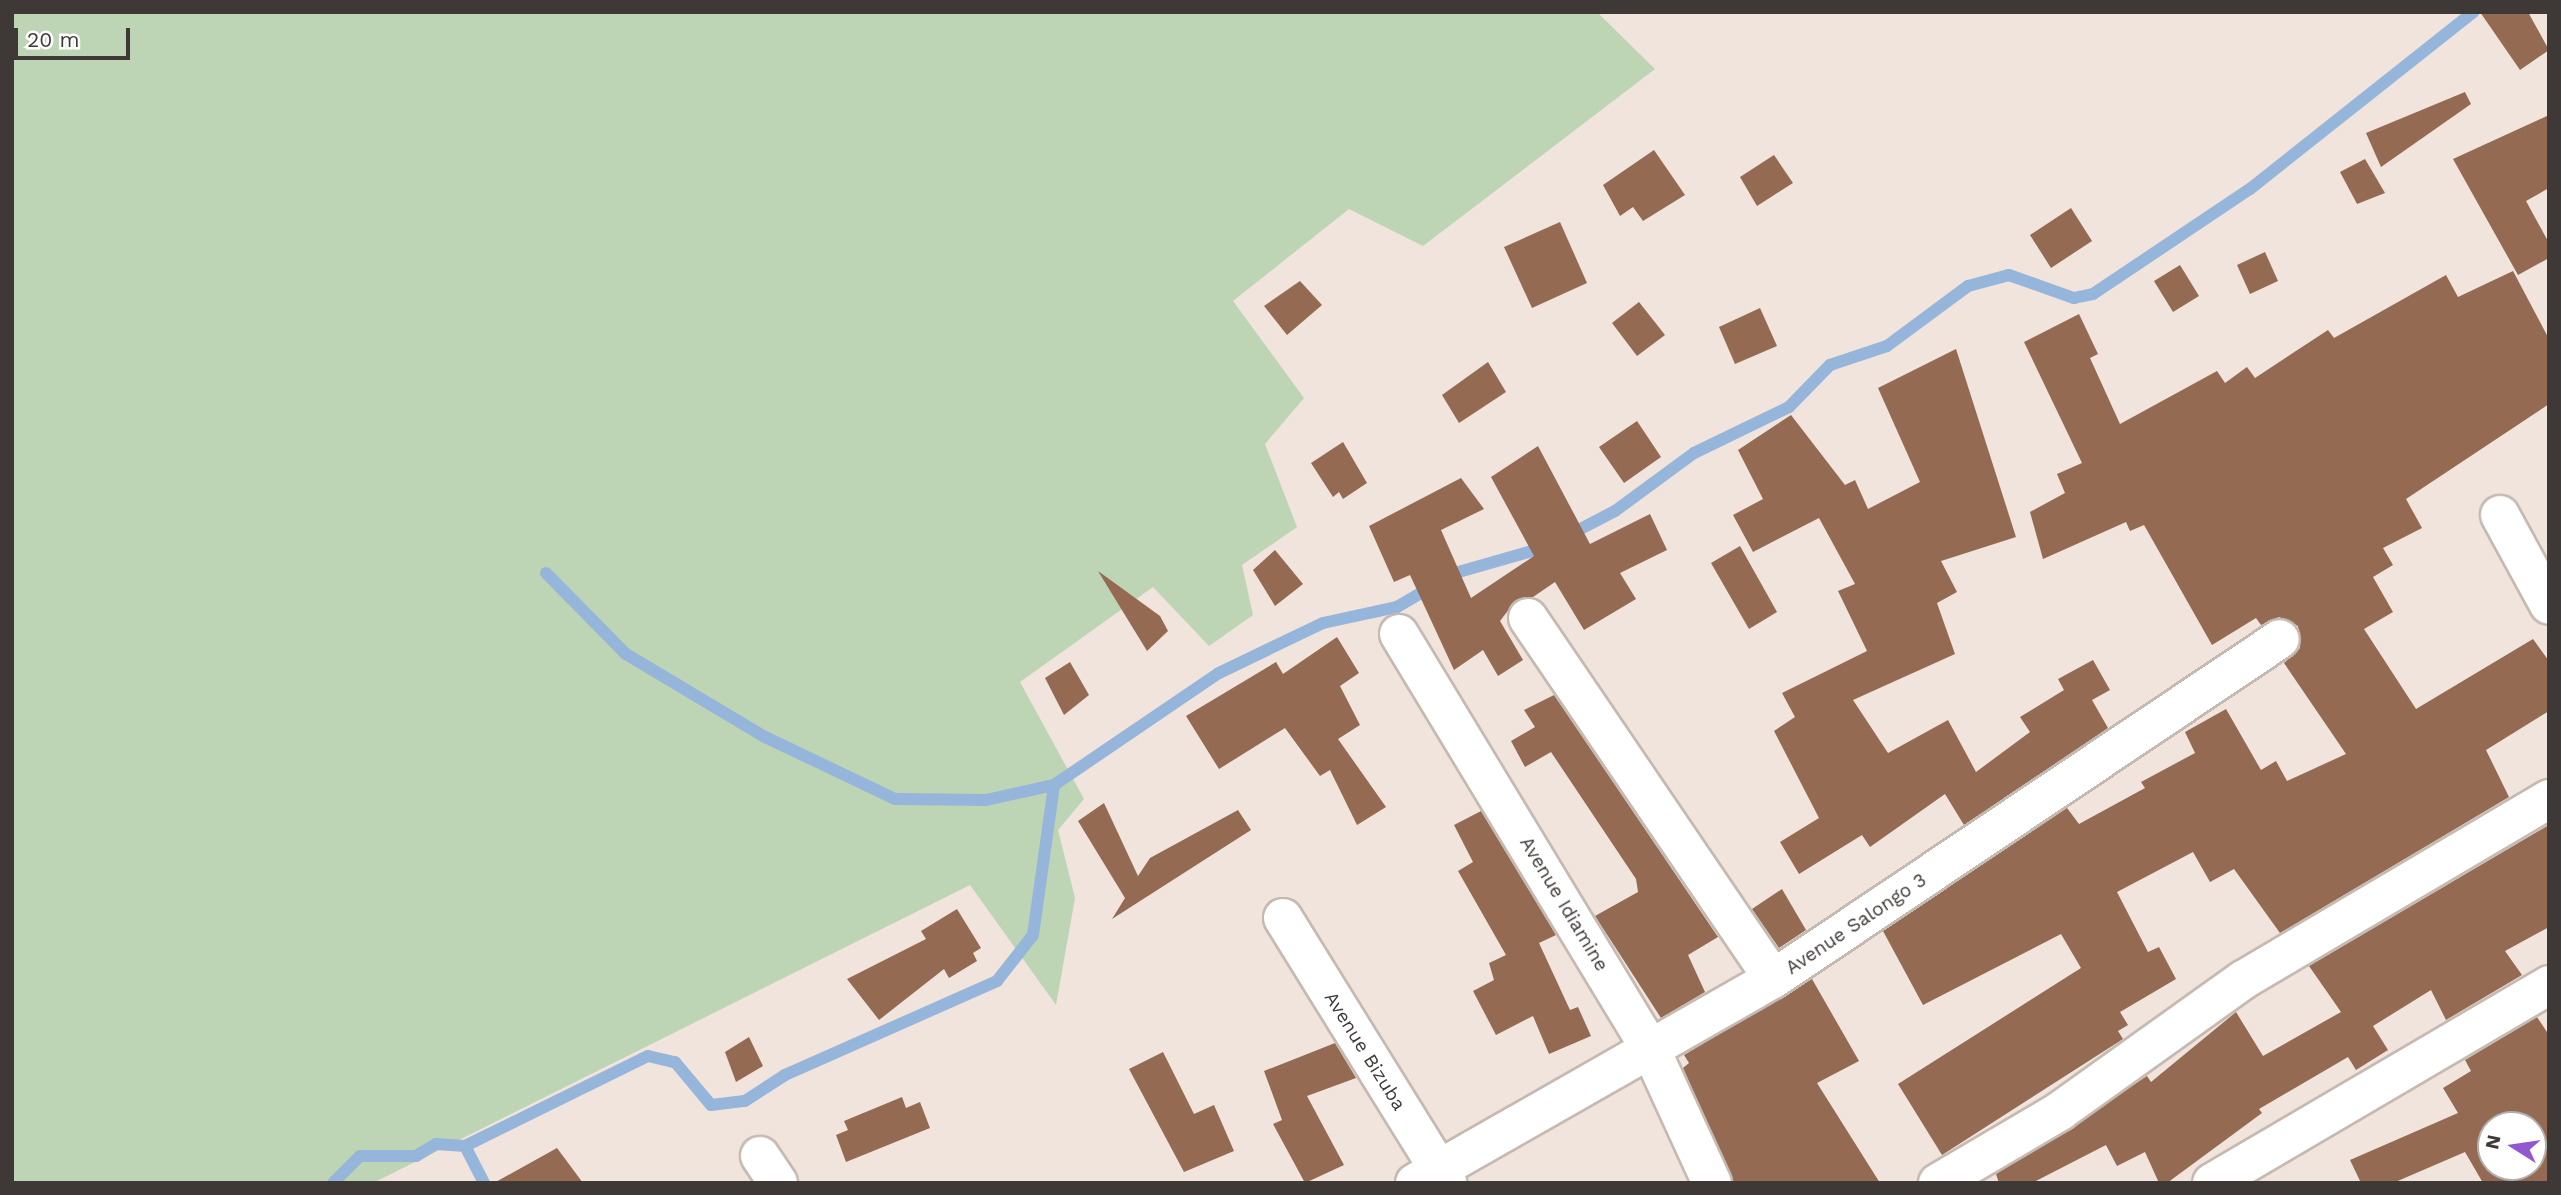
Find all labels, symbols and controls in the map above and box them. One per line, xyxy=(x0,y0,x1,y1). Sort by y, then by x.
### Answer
scale bar xyxy=(18,14,133,58)
text: 20 m xyxy=(27,27,79,52)
street label: Avenue Idiamine xyxy=(1515,833,1613,975)
street label: Avenue Salongo 3 xyxy=(1781,869,1931,979)
street label: Avenue Bizuba xyxy=(1319,987,1411,1115)
north arrow xyxy=(2477,1111,2547,1181)
text: N xyxy=(2480,1133,2506,1151)

